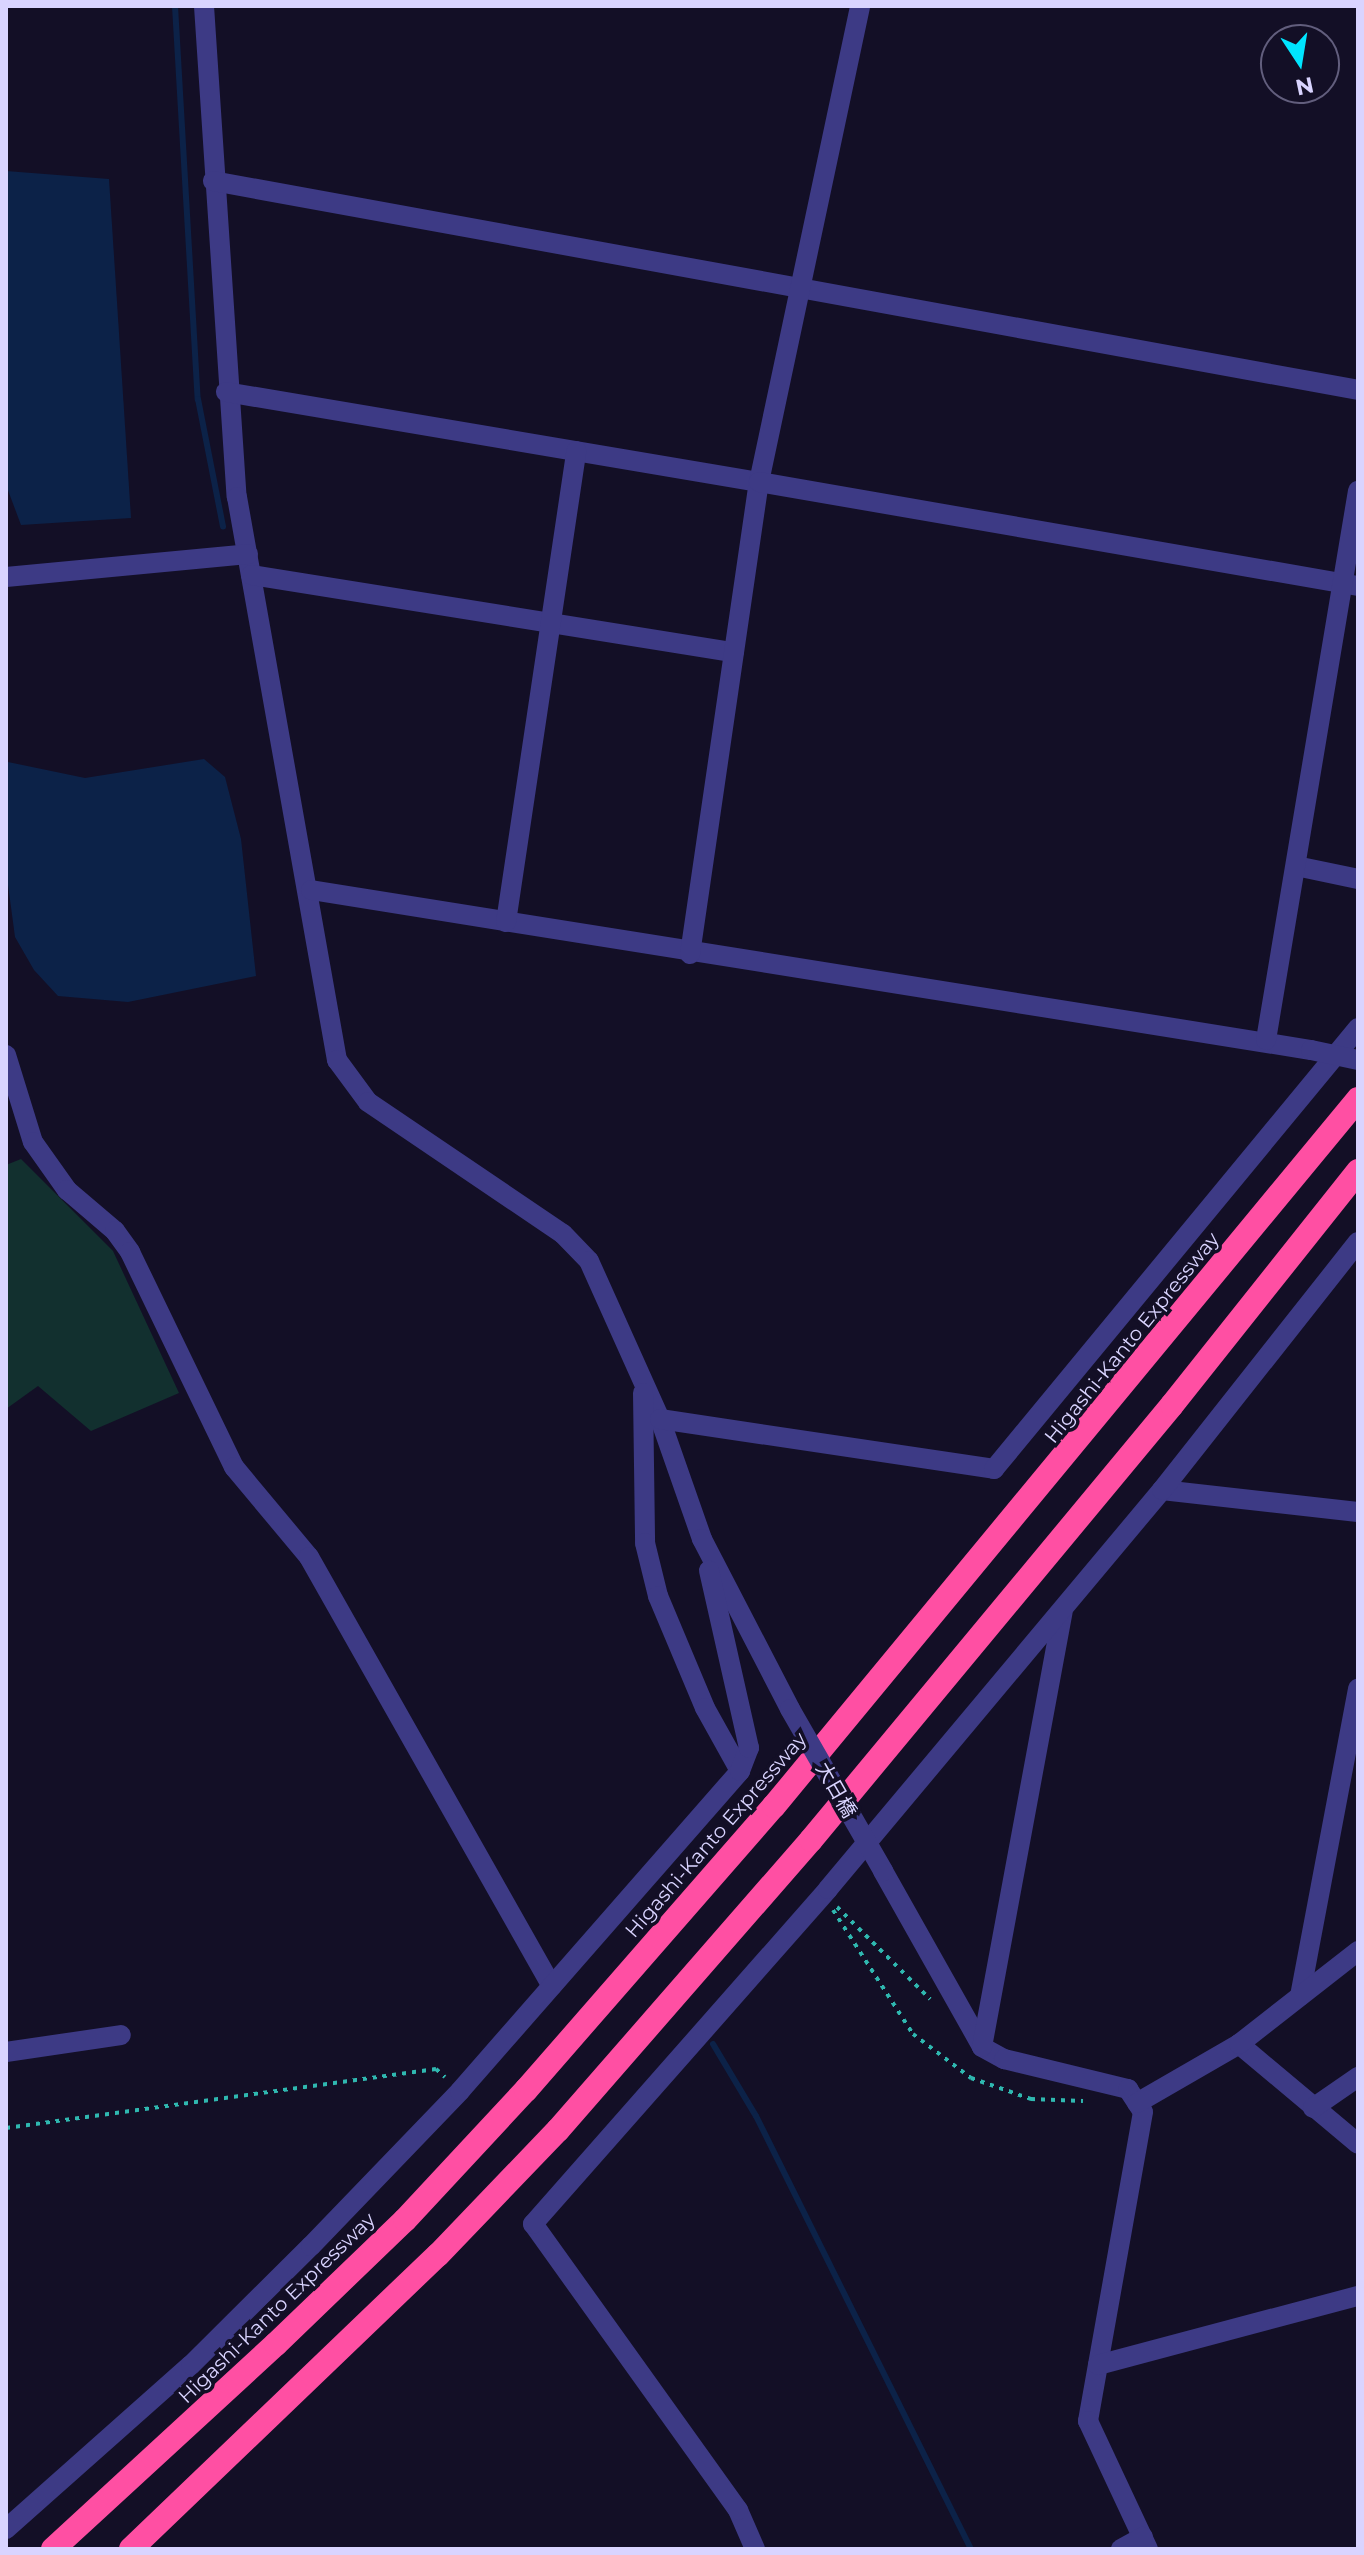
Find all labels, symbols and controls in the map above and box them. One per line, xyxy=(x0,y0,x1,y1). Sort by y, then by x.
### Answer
north arrow xyxy=(1260,24,1340,104)
text: N xyxy=(1293,71,1316,101)
street label: Higashi-Kanto Expressway xyxy=(1040,1228,1224,1448)
street label: Higashi-Kanto Expressway xyxy=(620,1727,812,1943)
street label: 大日橋 xyxy=(811,1758,861,1822)
street label: Higashi-Kanto Expressway xyxy=(174,2208,380,2408)

